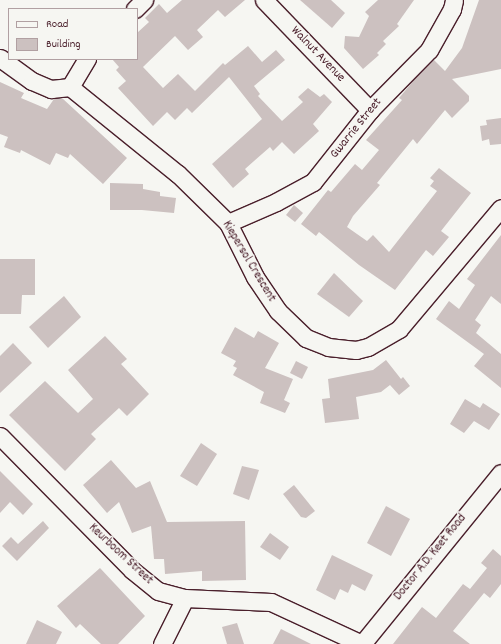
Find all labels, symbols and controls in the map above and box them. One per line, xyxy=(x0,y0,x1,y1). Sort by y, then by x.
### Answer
legend xyxy=(8,8,138,60)
text: Road xyxy=(46,16,68,33)
street label: Walnut Avenue xyxy=(287,24,347,86)
text: Building xyxy=(46,36,81,53)
street label: Gwarrie Street xyxy=(328,96,386,162)
street label: Kiepersol Crescent xyxy=(218,218,278,306)
street label: Doctor A.D. Keet Road xyxy=(391,512,471,604)
street label: Keurboom Street xyxy=(84,521,156,589)

